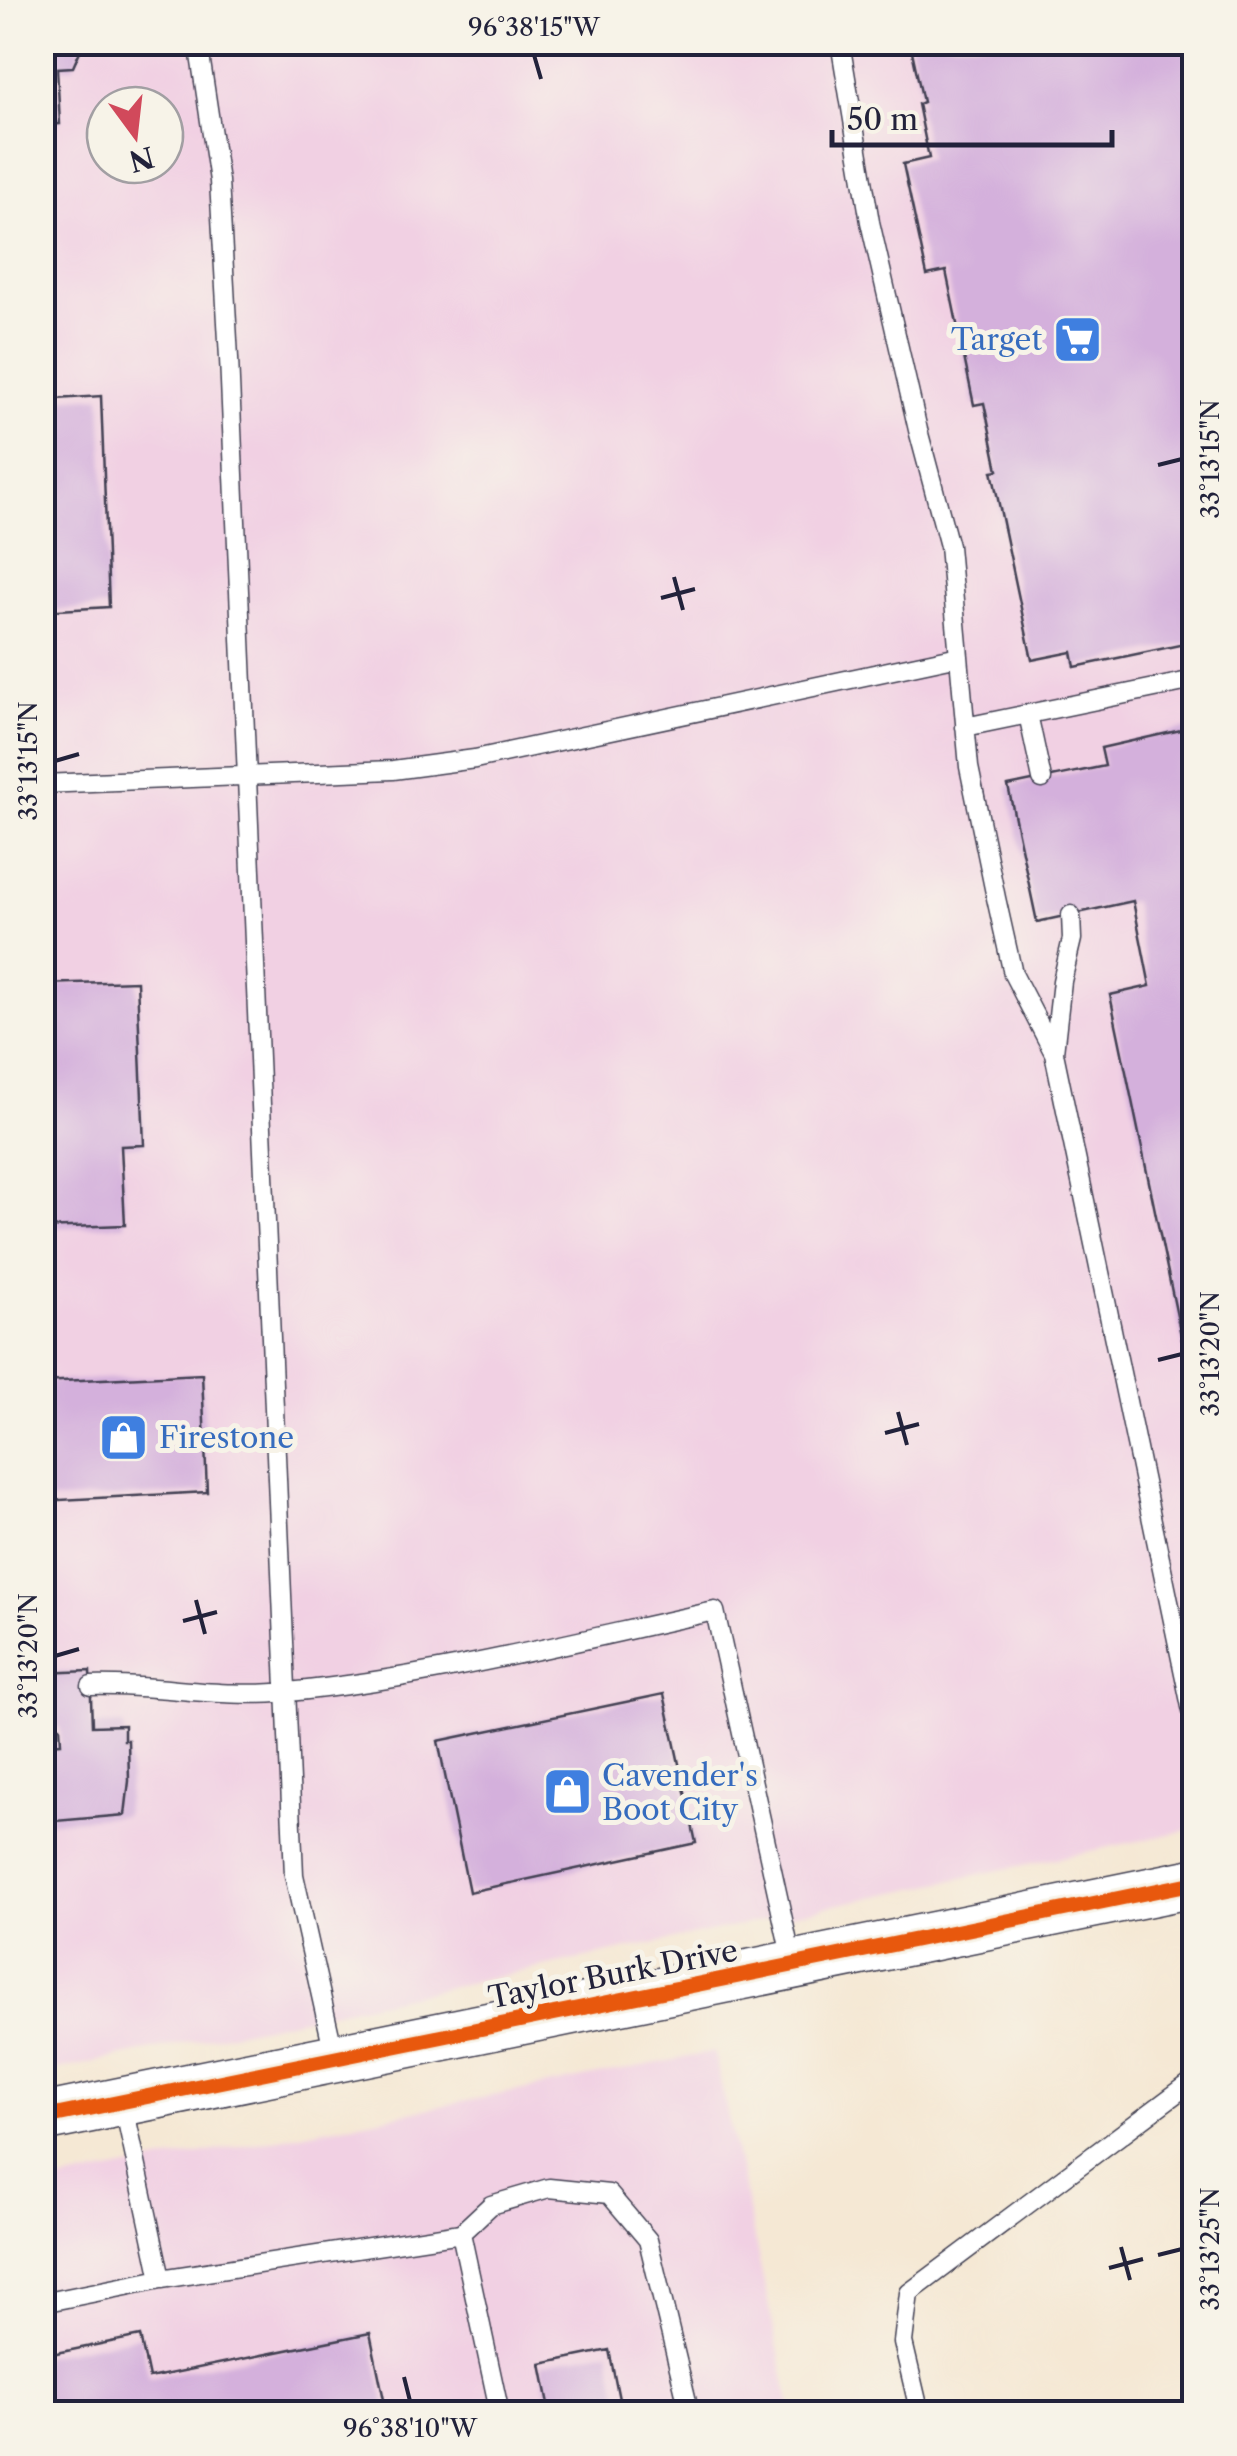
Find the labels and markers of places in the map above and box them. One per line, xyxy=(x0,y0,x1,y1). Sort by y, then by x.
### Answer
supermarket icon: Target xyxy=(1051,313,1103,365)
place label: Target xyxy=(951,321,1042,358)
shop icon: Firestone xyxy=(98,1411,150,1463)
place label: Firestone xyxy=(159,1419,294,1456)
place label: Cavender's Boot City xyxy=(602,1757,758,1828)
shop icon: Cavender's Boot City xyxy=(541,1766,593,1818)

